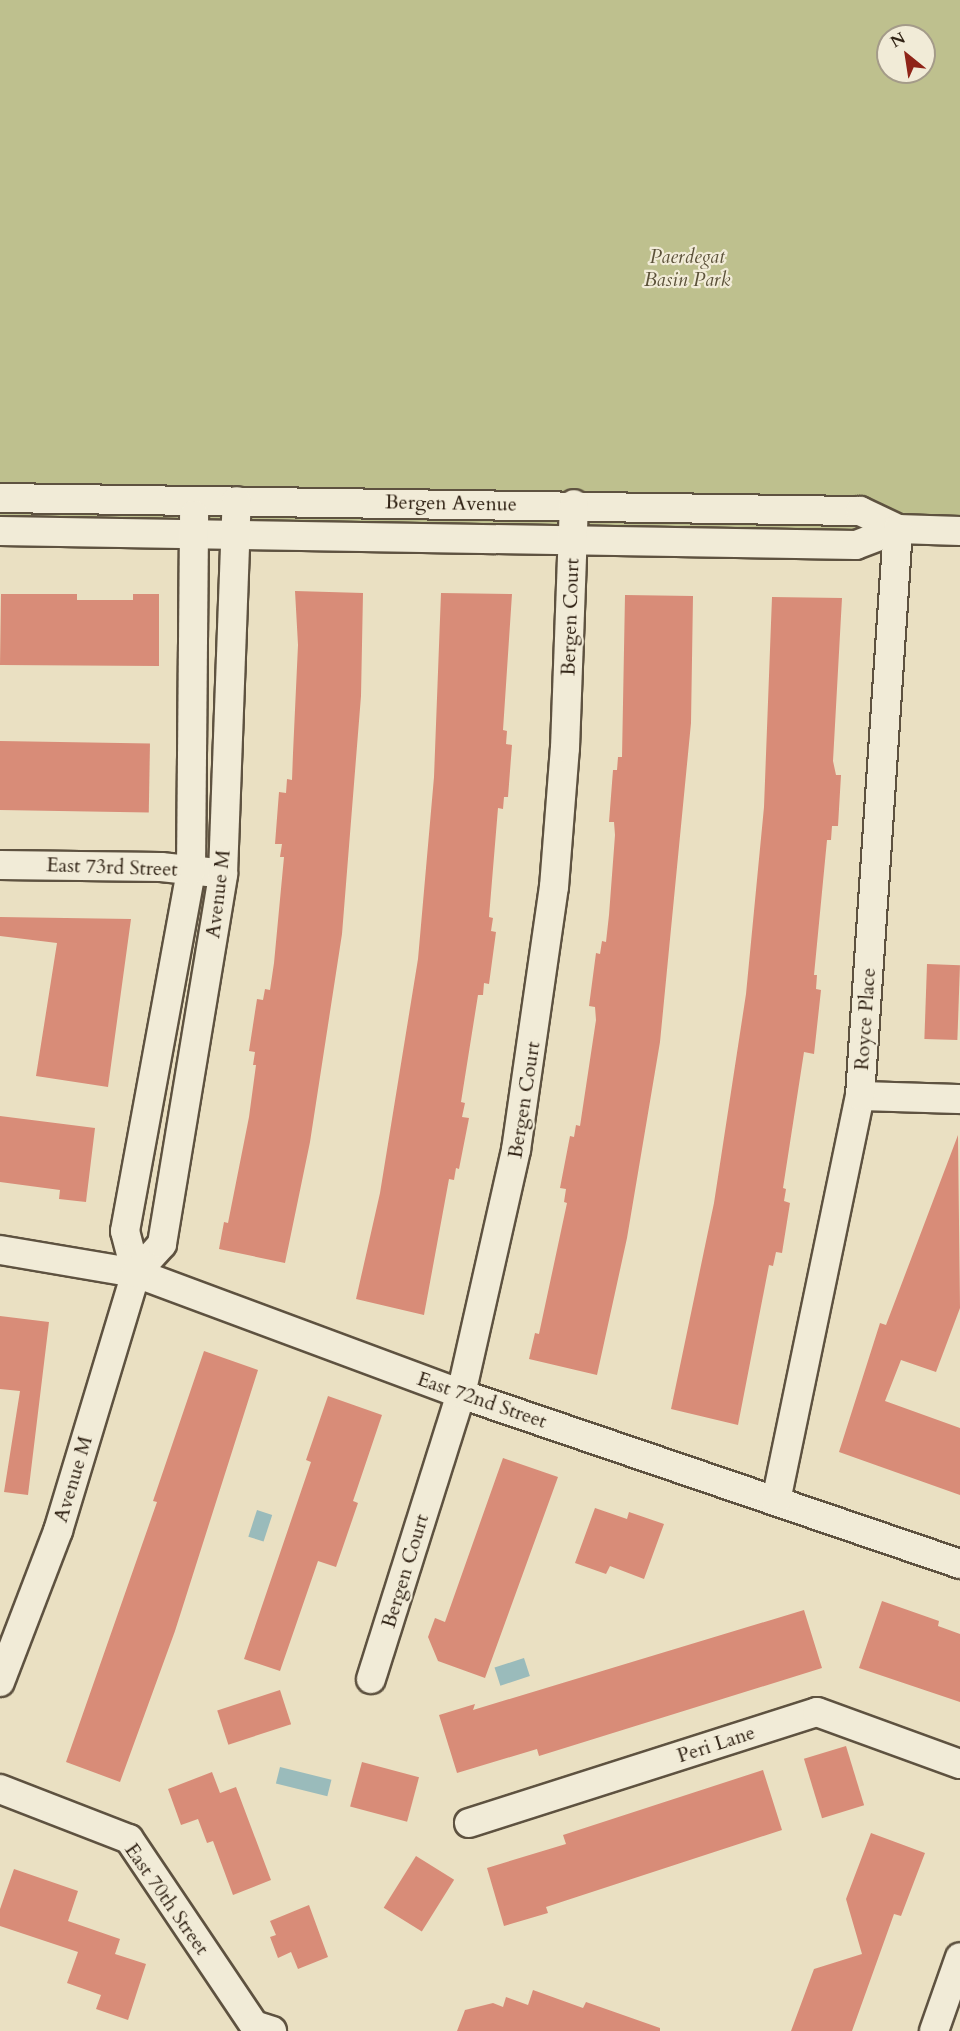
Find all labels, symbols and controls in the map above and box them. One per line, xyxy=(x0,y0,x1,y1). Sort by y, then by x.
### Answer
north arrow xyxy=(876,24,936,84)
text: N xyxy=(886,27,910,53)
park label: Paerdegat Basin Park xyxy=(644,245,730,292)
street label: Bergen Avenue xyxy=(385,490,517,516)
street label: Bergen Court xyxy=(556,558,584,676)
street label: Avenue M xyxy=(201,848,235,940)
street label: East 73rd Street xyxy=(46,853,178,881)
street label: Royce Place xyxy=(849,967,881,1071)
street label: Bergen Court xyxy=(503,1040,545,1160)
street label: East 72nd Street xyxy=(414,1367,550,1433)
street label: Avenue M xyxy=(49,1433,97,1525)
street label: Bergen Court xyxy=(376,1511,434,1631)
street label: Peri Lane xyxy=(674,1720,758,1768)
street label: East 70th Street xyxy=(120,1839,214,1959)

